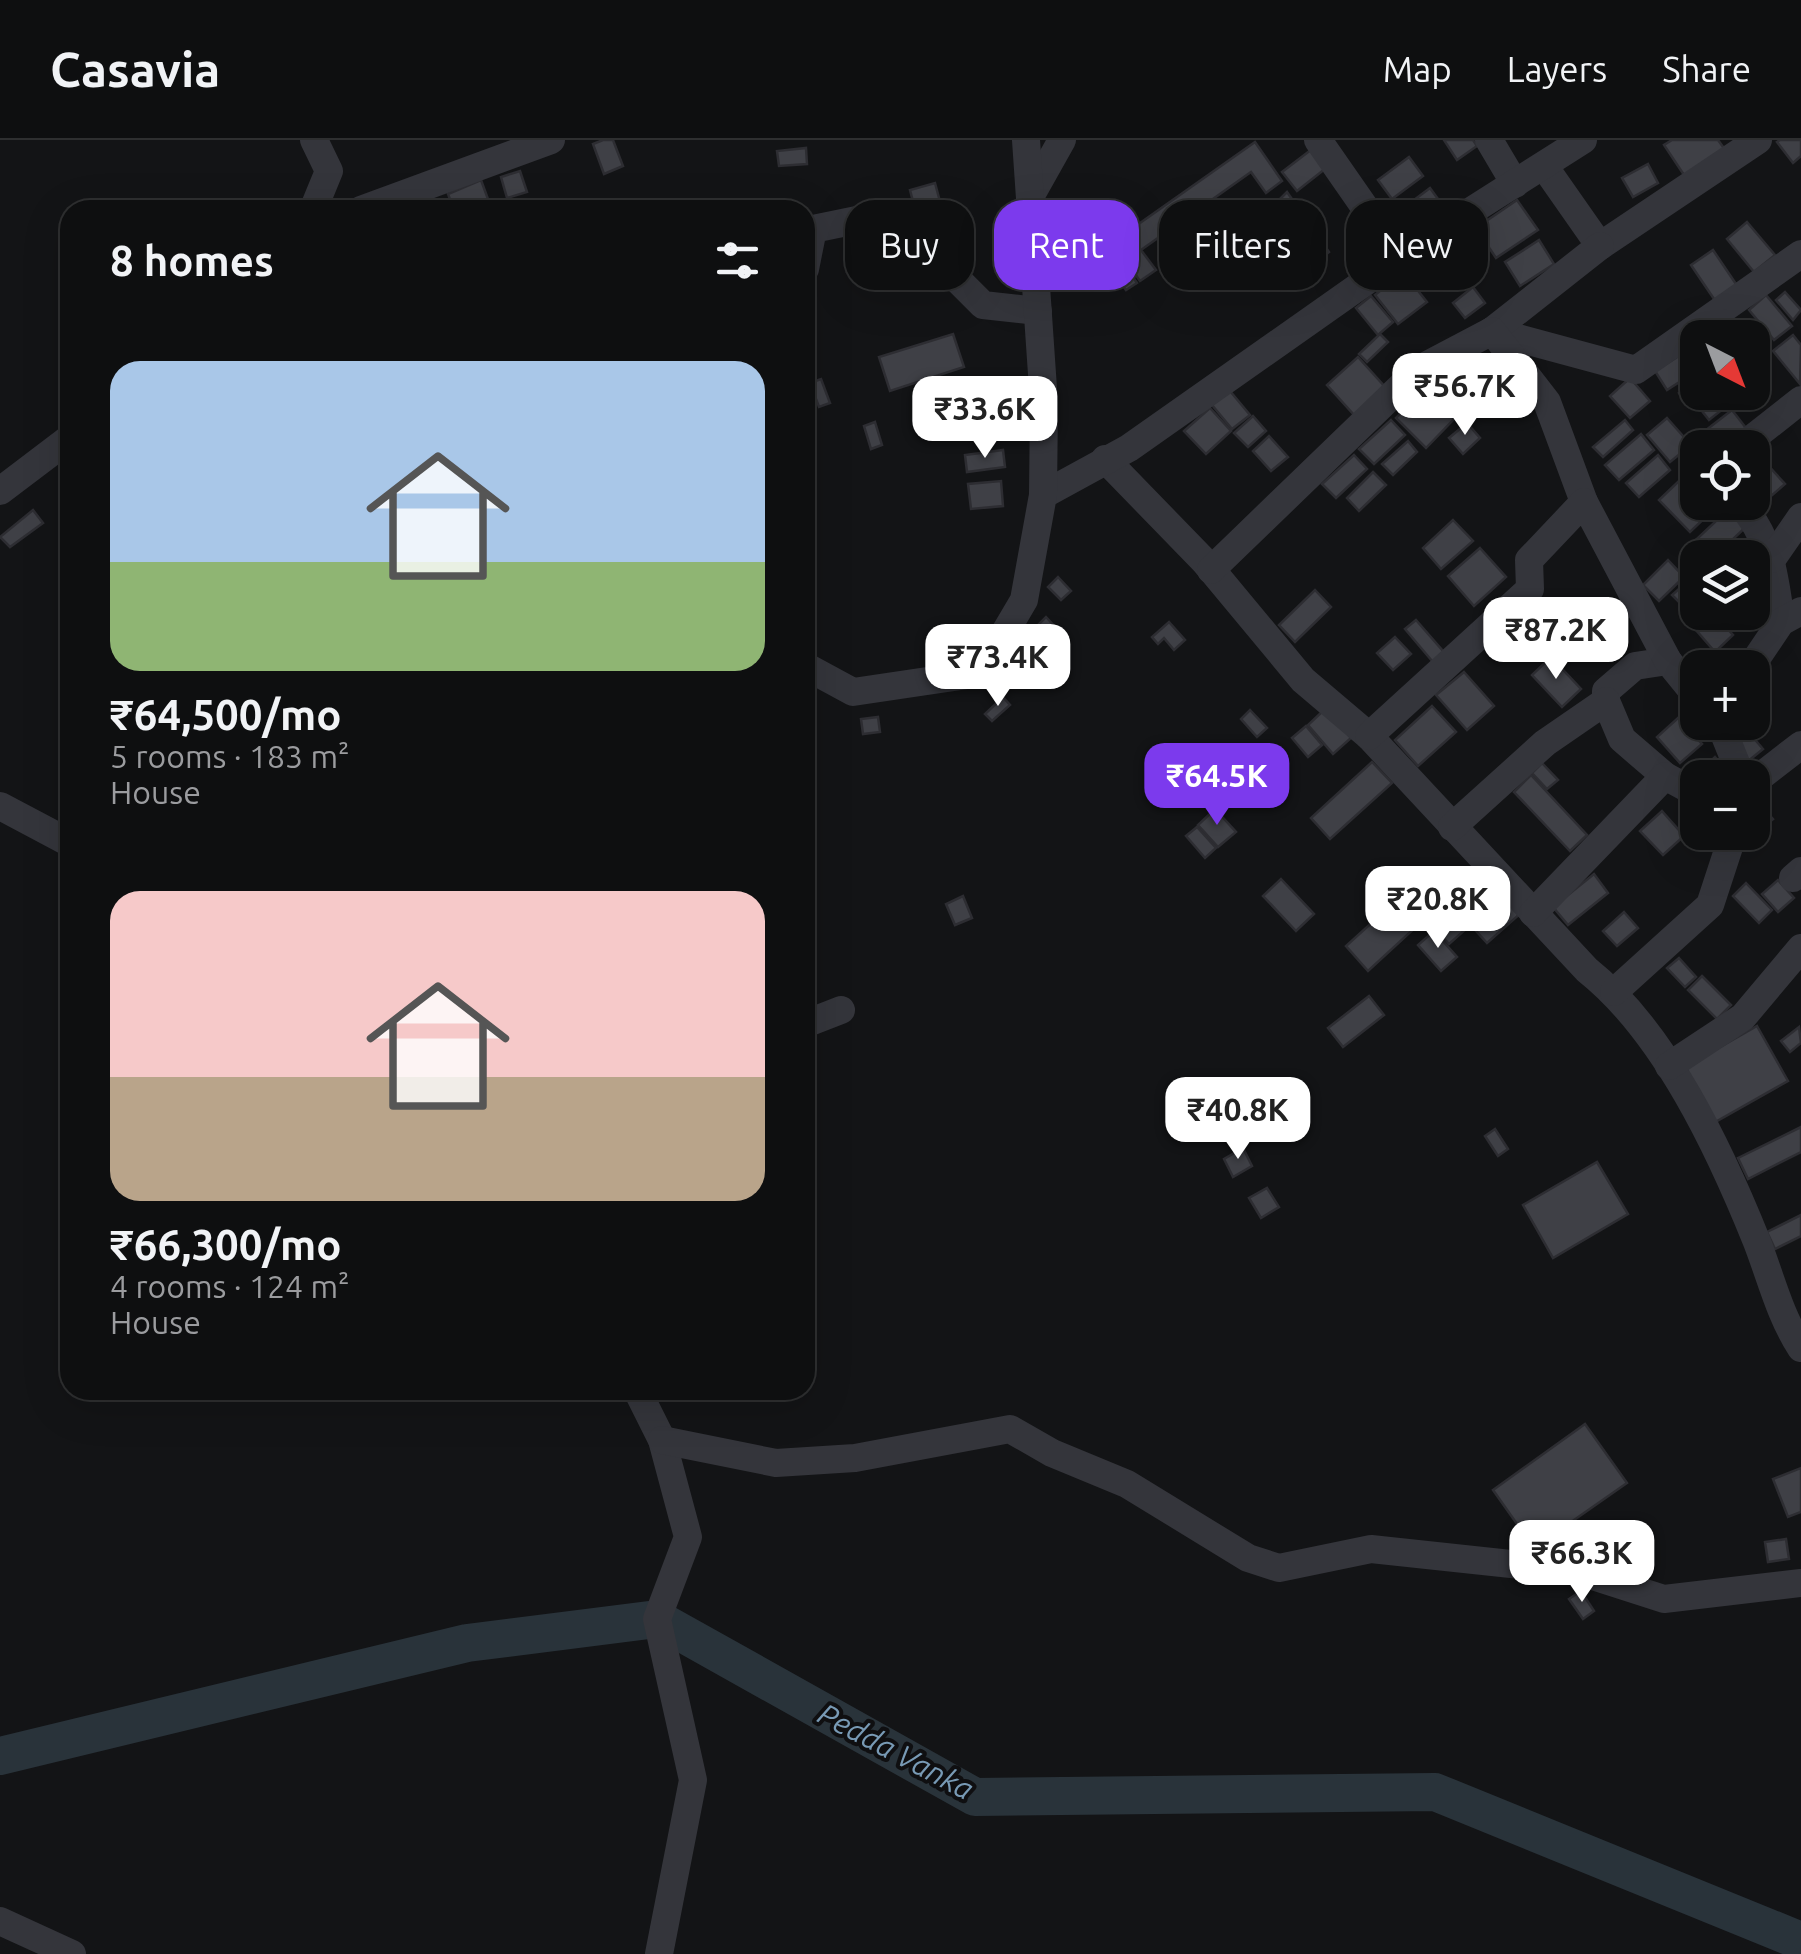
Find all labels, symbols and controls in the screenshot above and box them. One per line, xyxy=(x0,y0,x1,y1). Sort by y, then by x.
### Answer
text: Casavia xyxy=(50,42,220,96)
text: Map xyxy=(1383,49,1452,89)
text: Layers xyxy=(1507,49,1607,89)
text: Share xyxy=(1662,49,1751,89)
chip: Buy xyxy=(845,200,974,290)
chip: Rent xyxy=(994,200,1139,290)
chip: Filters xyxy=(1159,200,1326,290)
chip: New xyxy=(1346,200,1488,290)
icon: filters xyxy=(710,233,765,288)
text: 8 homes xyxy=(110,237,274,284)
north arrow xyxy=(1680,320,1770,410)
map controls xyxy=(1680,320,1770,850)
pin: ₹56.7K xyxy=(1384,353,1546,438)
text: ₹56.7K xyxy=(1414,367,1516,403)
pin: ₹33.6K xyxy=(904,376,1066,461)
text: ₹33.6K xyxy=(934,390,1036,426)
icon: home xyxy=(348,426,528,606)
button: locate xyxy=(1680,430,1770,520)
button: layers xyxy=(1680,540,1770,630)
pin: ₹87.2K xyxy=(1475,597,1637,682)
text: ₹87.2K xyxy=(1505,611,1607,647)
pin: ₹73.4K xyxy=(917,624,1079,709)
text: ₹73.4K xyxy=(947,638,1049,674)
button: + xyxy=(1680,650,1770,740)
text: ₹64,500/mo xyxy=(110,691,342,738)
text: 5 rooms · 183 m² xyxy=(110,738,350,774)
pin: ₹64.5K xyxy=(1136,743,1298,828)
text: ₹64.5K xyxy=(1166,757,1268,793)
button: − xyxy=(1680,760,1770,850)
text: House xyxy=(110,774,201,810)
pin: ₹20.8K xyxy=(1357,866,1519,951)
text: ₹20.8K xyxy=(1387,880,1489,916)
icon: home xyxy=(348,956,528,1136)
pin: ₹40.8K xyxy=(1157,1077,1319,1162)
text: ₹40.8K xyxy=(1187,1091,1289,1127)
text: ₹66,300/mo xyxy=(110,1221,342,1268)
text: 4 rooms · 124 m² xyxy=(110,1268,350,1304)
text: House xyxy=(110,1304,201,1340)
pin: ₹66.3K xyxy=(1501,1520,1663,1605)
text: ₹66.3K xyxy=(1531,1534,1633,1570)
water label: Pedda Vanka xyxy=(813,1696,979,1806)

